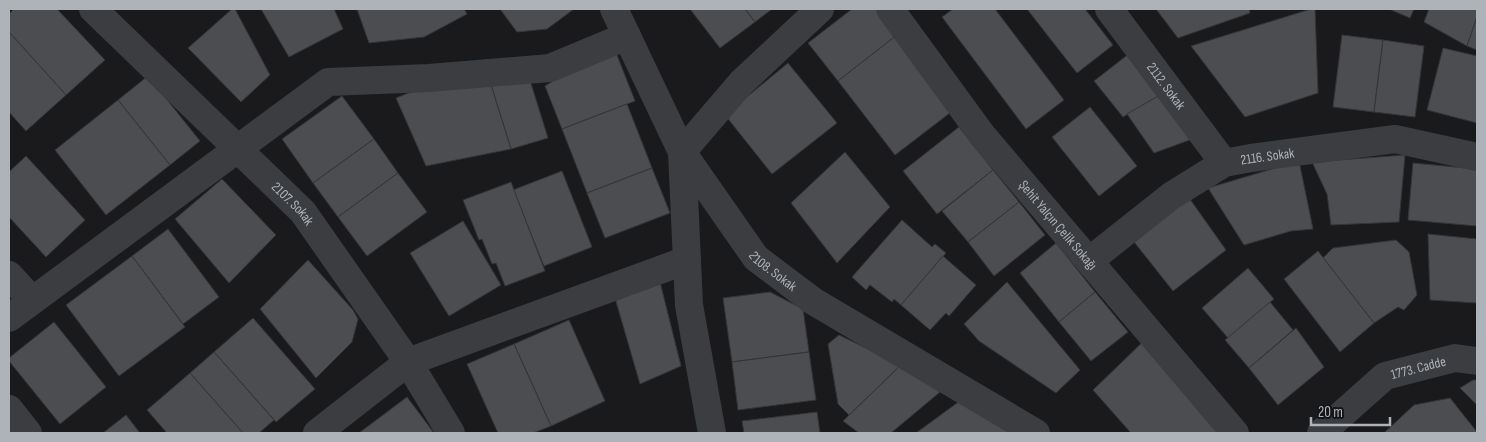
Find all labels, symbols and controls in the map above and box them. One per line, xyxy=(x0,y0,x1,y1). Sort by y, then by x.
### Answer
street label: 2112. Sokak xyxy=(1143,59,1190,114)
street label: 2116. Sokak xyxy=(1239,144,1296,169)
street label: Şehit Yalçın Çelik Sokağı xyxy=(1015,177,1101,274)
street label: 2107. Sokak xyxy=(268,178,318,229)
street label: 2108. Sokak xyxy=(745,248,801,295)
street label: 1773. Cadde xyxy=(1389,353,1448,383)
scale bar xyxy=(1311,394,1390,426)
text: 20 m xyxy=(1318,403,1343,422)

